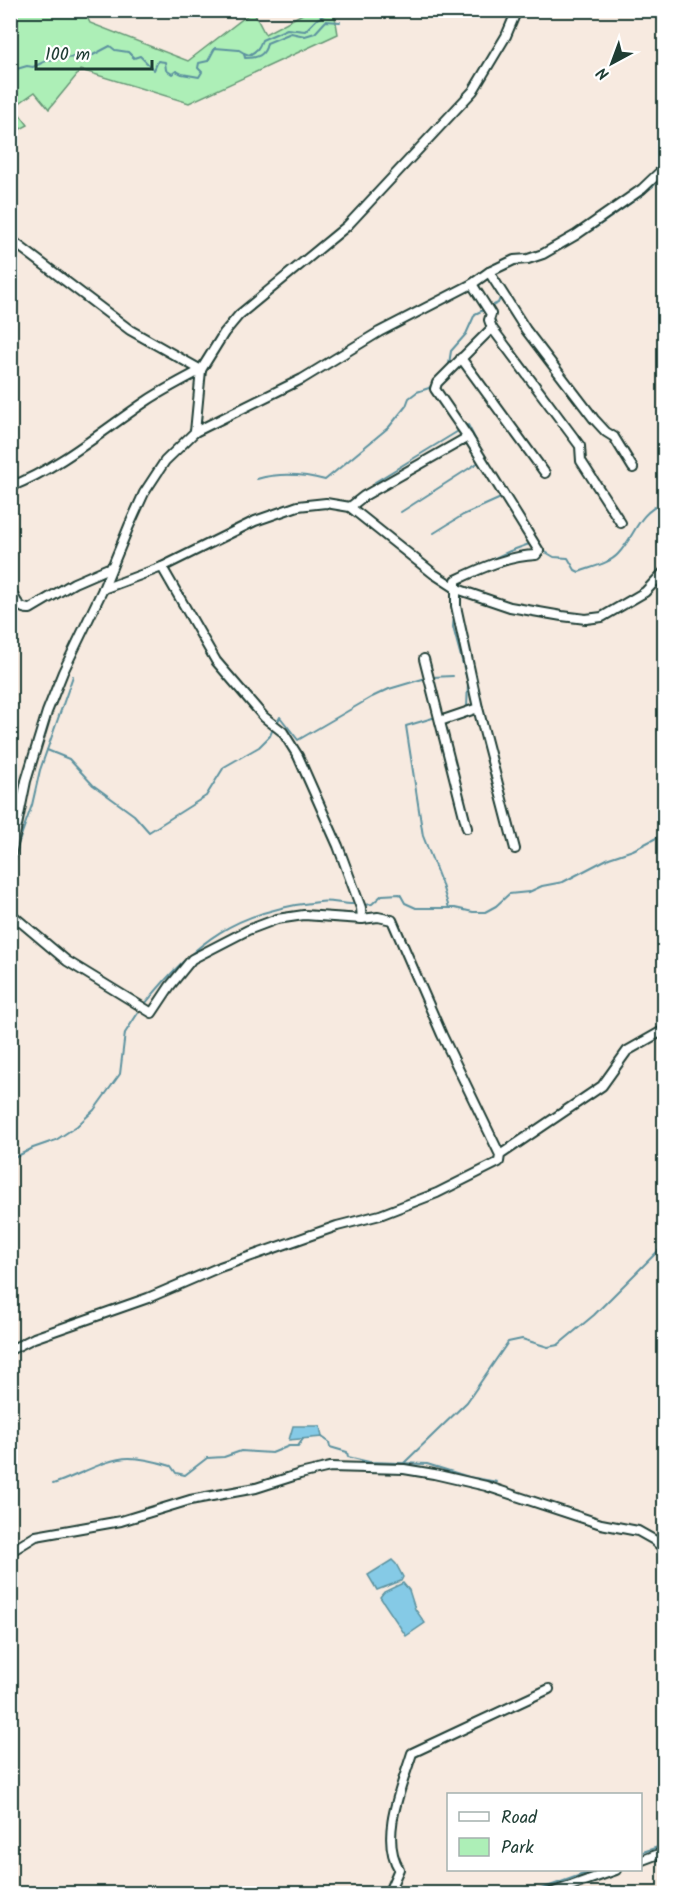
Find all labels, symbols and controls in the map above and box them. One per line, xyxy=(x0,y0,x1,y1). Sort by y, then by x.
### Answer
scale bar xyxy=(36,33,152,71)
north arrow xyxy=(582,33,642,93)
text: 100 m xyxy=(45,41,90,70)
text: N xyxy=(591,60,615,86)
legend xyxy=(447,1793,642,1871)
text: Road xyxy=(501,1804,538,1833)
text: Park xyxy=(501,1834,534,1863)

